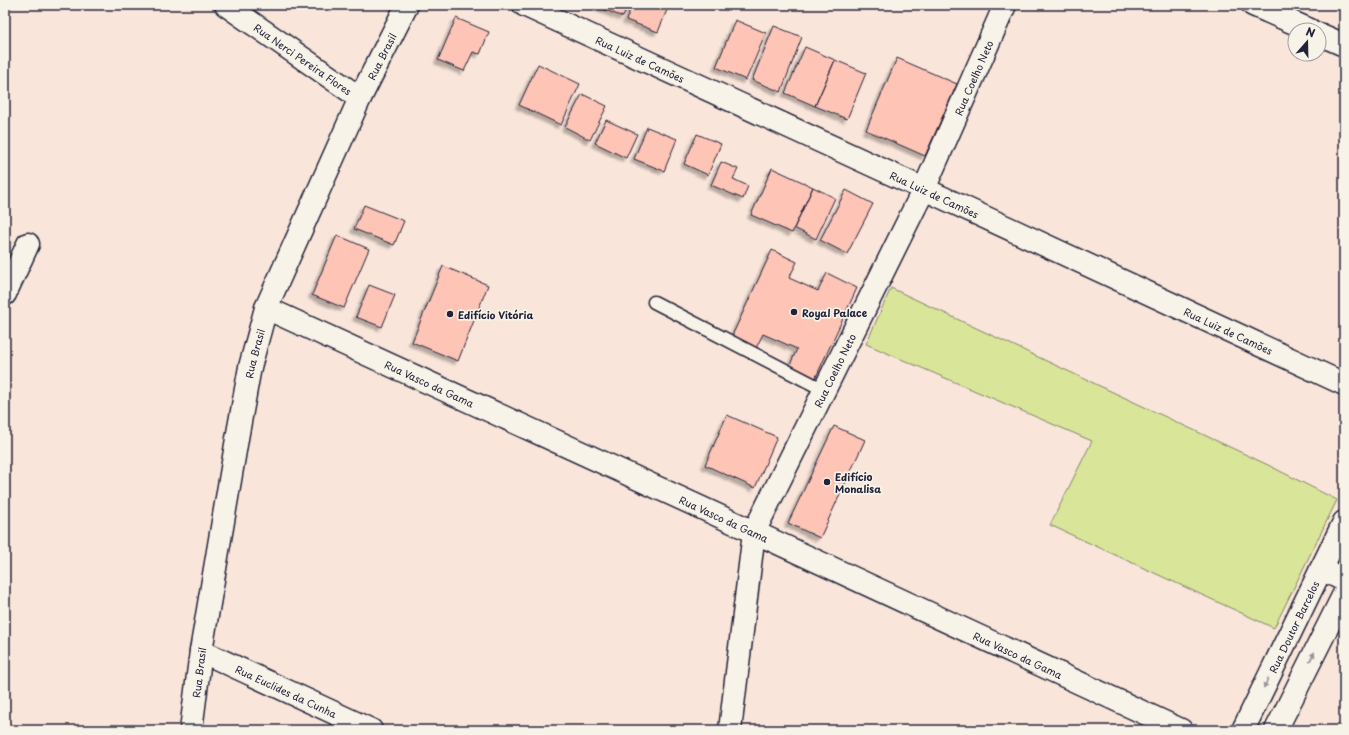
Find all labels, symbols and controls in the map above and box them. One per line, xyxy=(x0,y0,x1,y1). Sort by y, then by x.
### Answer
street label: Rua Nerci Pereira Flores xyxy=(251,19,356,98)
north arrow xyxy=(1287,22,1327,62)
text: N xyxy=(1304,23,1318,42)
street label: Rua Brasil xyxy=(363,30,399,82)
street label: Rua Luiz de Camões xyxy=(593,32,688,86)
street label: Rua Coelho Neto xyxy=(950,37,996,117)
street label: Rua Luiz de Camões xyxy=(888,167,982,221)
street label: Rua Luiz de Camões xyxy=(1182,303,1276,358)
place label: Royal Palace xyxy=(802,305,868,321)
place label: Edifício Vitória xyxy=(458,307,534,322)
marker: Royal Palace xyxy=(789,307,799,317)
marker: Edifício Vitória xyxy=(445,309,455,319)
street label: Rua Brasil xyxy=(241,327,268,379)
street label: Rua Coelho Neto xyxy=(810,330,859,410)
street label: Rua Vasco da Gama xyxy=(383,356,477,410)
place label: Edifício Monalisa xyxy=(835,469,881,496)
marker: Edifício Monalisa xyxy=(822,477,832,487)
street label: Rua Vasco da Gama xyxy=(677,491,772,546)
street label: Rua Doutor Barcelos xyxy=(1265,578,1322,675)
street label: Rua Vasco da Gama xyxy=(971,627,1066,682)
street label: Rua Brasil xyxy=(188,646,209,699)
one-way arrow xyxy=(1309,652,1315,663)
street label: Rua Euclides da Cunha xyxy=(233,661,340,721)
one-way arrow xyxy=(1263,677,1269,689)

